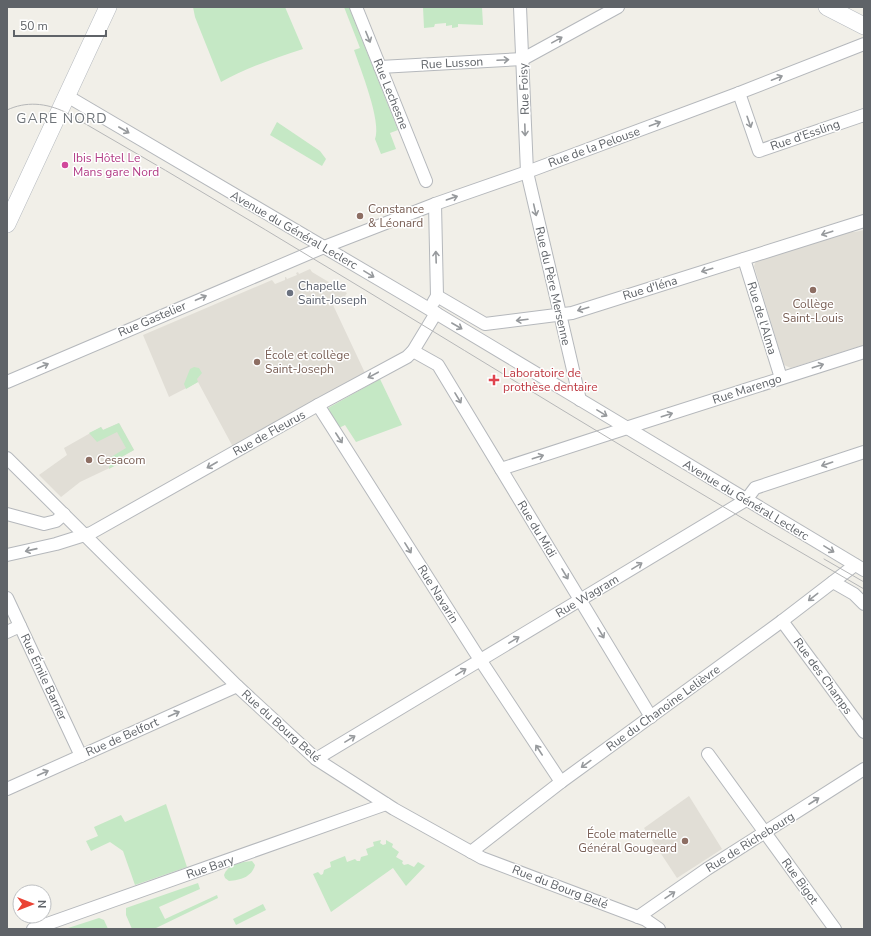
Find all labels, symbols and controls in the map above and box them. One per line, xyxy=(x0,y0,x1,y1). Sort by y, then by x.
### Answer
scale bar xyxy=(14,12,106,38)
text: 50 m xyxy=(20,18,48,34)
one-way arrow xyxy=(365,30,372,42)
one-way arrow xyxy=(551,36,563,44)
street label: Rue Lusson xyxy=(420,53,484,73)
street label: Rue Lechesne xyxy=(370,56,412,132)
one-way arrow xyxy=(496,57,509,64)
street label: Rue Foisy xyxy=(515,62,533,115)
one-way arrow xyxy=(770,74,782,82)
district label: GARE NORD xyxy=(16,109,108,128)
one-way arrow xyxy=(746,116,753,129)
street label: Rue d'Essling xyxy=(768,116,842,154)
one-way arrow xyxy=(649,120,661,128)
one-way arrow xyxy=(521,123,529,136)
street label: Rue de la Pelouse xyxy=(546,123,642,171)
one-way arrow xyxy=(118,126,130,134)
place label: Ibis Hôtel Le Mans gare Nord xyxy=(73,150,159,180)
marker: Ibis Hôtel Le Mans gare Nord xyxy=(60,160,70,170)
street label: Avenue du Général Leclerc xyxy=(228,187,361,273)
one-way arrow xyxy=(445,194,458,201)
place label: Constance & Léonard xyxy=(368,201,424,231)
one-way arrow xyxy=(532,203,540,216)
marker: Constance & Léonard xyxy=(355,211,365,221)
street label: Rue du Père Mersenne xyxy=(532,225,574,347)
one-way arrow xyxy=(821,229,833,237)
one-way arrow xyxy=(432,251,440,264)
one-way arrow xyxy=(701,267,714,274)
one-way arrow xyxy=(363,270,375,278)
street label: Rue d'Iéna xyxy=(621,272,679,304)
place label: Chapelle Saint-Joseph xyxy=(298,278,367,308)
street label: Rue de l'Alma xyxy=(743,280,781,356)
marker: Collège Saint-Louis xyxy=(808,285,818,295)
marker: Chapelle Saint-Joseph xyxy=(285,288,295,298)
one-way arrow xyxy=(194,294,206,302)
place label: Collège Saint-Louis xyxy=(783,296,844,326)
street label: Rue Gastelier xyxy=(115,297,189,341)
one-way arrow xyxy=(577,306,589,314)
one-way arrow xyxy=(516,316,529,324)
one-way arrow xyxy=(451,322,463,330)
place label: École et collège Saint-Joseph xyxy=(265,347,350,377)
marker: École et collège Saint-Joseph xyxy=(252,357,262,367)
one-way arrow xyxy=(36,362,48,369)
one-way arrow xyxy=(811,362,823,370)
place label: Laboratoire de prothèse dentaire xyxy=(503,365,598,395)
street label: Rue Marengo xyxy=(710,370,784,408)
one-way arrow xyxy=(367,372,379,380)
marker: Laboratoire de prothèse dentaire xyxy=(488,374,500,386)
one-way arrow xyxy=(454,392,462,404)
street label: Rue de Fleurus xyxy=(230,406,308,460)
one-way arrow xyxy=(596,409,607,417)
one-way arrow xyxy=(660,411,673,418)
one-way arrow xyxy=(335,432,343,444)
place label: Cesacom xyxy=(97,452,146,468)
one-way arrow xyxy=(531,453,544,460)
marker: Cesacom xyxy=(84,455,94,465)
street label: Avenue du Général Leclerc xyxy=(680,456,812,544)
one-way arrow xyxy=(206,461,218,469)
one-way arrow xyxy=(821,461,834,468)
street label: Rue du Midi xyxy=(514,498,560,560)
one-way arrow xyxy=(405,542,413,554)
one-way arrow xyxy=(25,546,38,554)
one-way arrow xyxy=(823,546,835,554)
one-way arrow xyxy=(631,561,643,569)
street label: Rue Navarin xyxy=(414,562,462,626)
one-way arrow xyxy=(561,568,569,580)
street label: Rue Wagram xyxy=(552,571,622,621)
one-way arrow xyxy=(807,593,818,601)
one-way arrow xyxy=(597,627,605,639)
street label: Rue Émile Barrier xyxy=(17,631,71,724)
street label: Rue des Champs xyxy=(790,635,856,718)
one-way arrow xyxy=(508,636,519,644)
street label: Rue du Chanoine Lelièvre xyxy=(603,661,723,755)
one-way arrow xyxy=(455,667,467,675)
street label: Rue du Bourg Belé xyxy=(238,686,324,766)
one-way arrow xyxy=(168,710,180,717)
street label: Rue de Belfort xyxy=(83,714,162,760)
one-way arrow xyxy=(344,734,356,742)
one-way arrow xyxy=(535,745,543,756)
one-way arrow xyxy=(580,760,591,768)
one-way arrow xyxy=(36,768,48,776)
one-way arrow xyxy=(808,797,820,805)
street label: Rue de Richebourg xyxy=(703,808,797,876)
place label: École maternelle Général Gougeard xyxy=(578,826,677,856)
marker: École maternelle Général Gougeard xyxy=(680,836,690,846)
street label: Rue Bary xyxy=(184,851,237,883)
street label: Rue Bigot xyxy=(778,855,823,908)
street label: Rue du Bourg Belé xyxy=(510,861,610,913)
north arrow xyxy=(12,884,52,924)
one-way arrow xyxy=(664,891,675,899)
text: N xyxy=(34,900,49,908)

